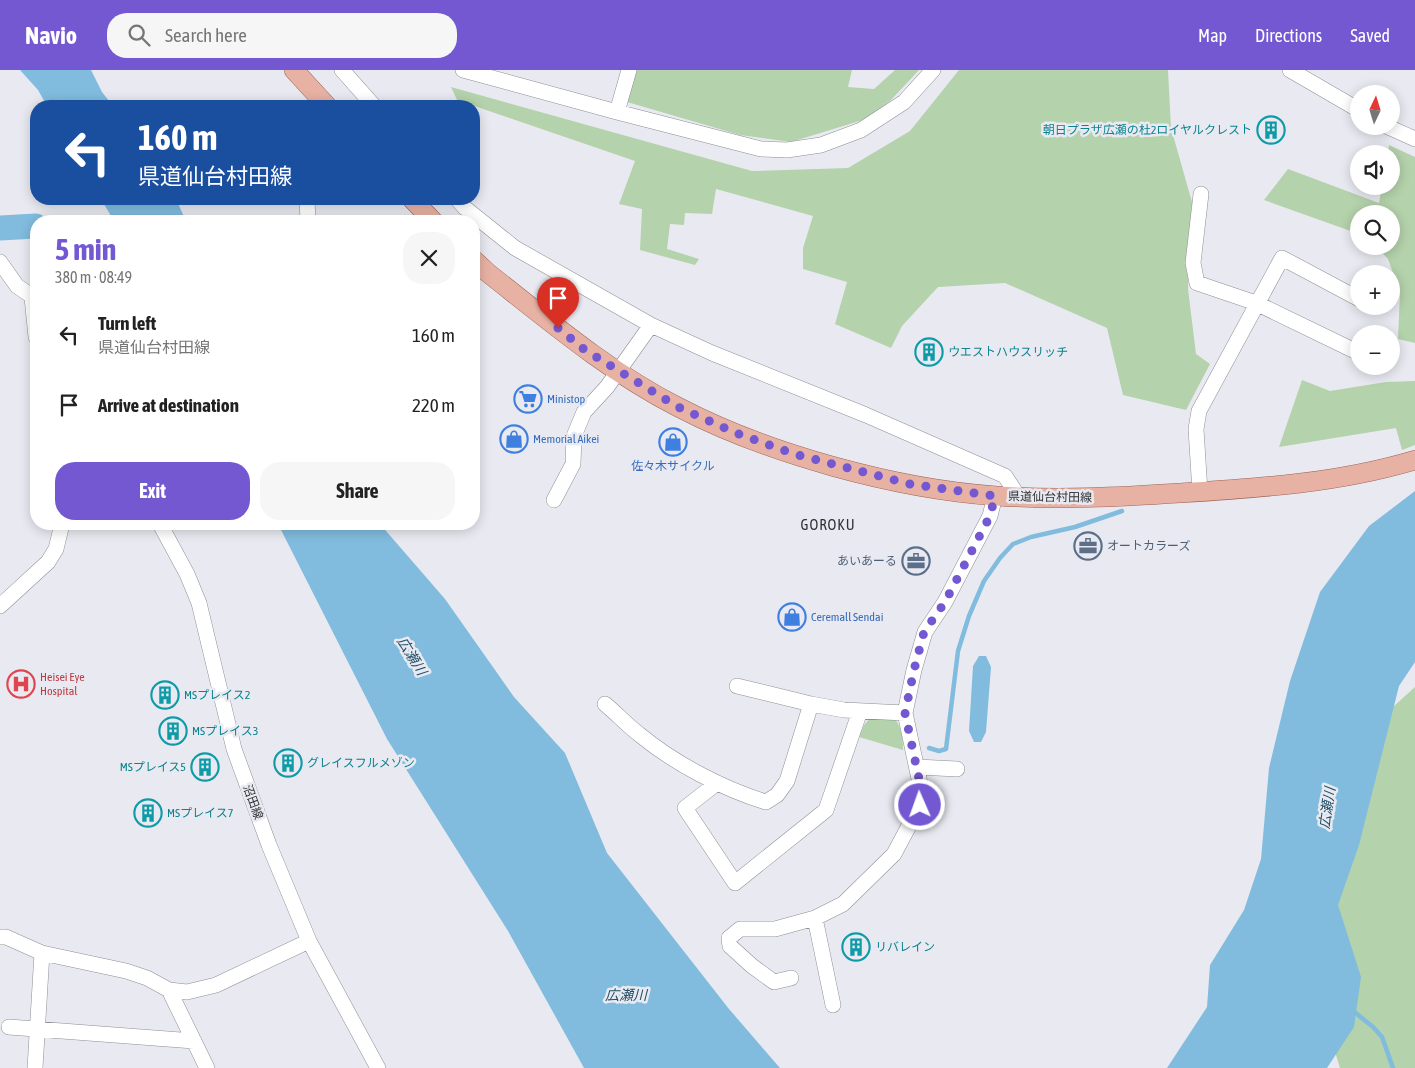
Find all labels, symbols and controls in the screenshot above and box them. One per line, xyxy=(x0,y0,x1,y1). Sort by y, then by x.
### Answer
search box xyxy=(107,13,457,58)
icon: search xyxy=(125,21,153,49)
text: Navio xyxy=(25,22,77,49)
text: Search here xyxy=(165,24,247,46)
text: Map xyxy=(1198,25,1227,46)
text: Directions xyxy=(1255,25,1322,46)
text: Saved xyxy=(1350,25,1390,46)
north arrow xyxy=(1350,85,1400,135)
map controls xyxy=(1350,85,1400,375)
building icon: 朝日プラザ広瀬の杜2ロイヤルクレスト xyxy=(1256,115,1286,145)
text: 160 m xyxy=(138,117,217,157)
icon: left xyxy=(55,120,120,185)
place label: 朝日プラザ広瀬の杜2ロイヤルクレスト xyxy=(1043,123,1252,137)
button: sound xyxy=(1350,145,1400,195)
text: 県道仙台村田線 xyxy=(138,163,292,189)
button: search xyxy=(1350,205,1400,255)
text: 5 min xyxy=(55,232,116,266)
button: close xyxy=(403,232,455,284)
button: + xyxy=(1350,265,1400,315)
text: 380 m · 08:49 xyxy=(55,268,132,286)
pin xyxy=(537,277,579,328)
icon: arrive xyxy=(544,284,572,312)
text: Turn left xyxy=(98,312,156,334)
icon: left xyxy=(55,321,83,349)
text: 160 m xyxy=(412,324,455,346)
button: − xyxy=(1350,325,1400,375)
building icon: ウエストハウスリッチ xyxy=(914,337,944,367)
text: 県道仙台村田線 xyxy=(98,338,210,356)
place label: ウエストハウスリッチ xyxy=(948,345,1068,359)
supermarket icon: Ministop xyxy=(513,384,543,414)
icon: arrive xyxy=(55,391,83,419)
place label: Ministop xyxy=(547,392,586,406)
text: Arrive at destination xyxy=(98,394,239,416)
text: 220 m xyxy=(412,394,455,416)
shop icon: Memorial Aikei xyxy=(499,424,529,454)
shop icon: 佐々木サイクル xyxy=(658,427,688,457)
place label: Memorial Aikei xyxy=(533,432,599,446)
place label: 佐々木サイクル xyxy=(631,459,715,473)
button: Exit xyxy=(55,462,250,520)
button: Share xyxy=(260,462,455,520)
street label: 県道仙台村田線 xyxy=(1008,489,1092,505)
district label: GOROKU xyxy=(800,516,856,533)
office icon: オートカラーズ xyxy=(1073,531,1103,561)
place label: オートカラーズ xyxy=(1107,539,1190,553)
office icon: あいあーる xyxy=(901,546,931,576)
place label: あいあーる xyxy=(837,554,897,568)
shop icon: Ceremall Sendai xyxy=(777,602,807,632)
place label: Ceremall Sendai xyxy=(811,610,883,624)
water label: 広瀬川 xyxy=(394,634,431,680)
hospital icon: Heisei Eye Hospital xyxy=(6,669,36,699)
place label: Heisei Eye Hospital xyxy=(40,670,85,698)
building icon: MSプレイス2 xyxy=(150,680,180,710)
place label: MSプレイス2 xyxy=(184,688,250,702)
building icon: MSプレイス3 xyxy=(158,716,188,746)
place label: MSプレイス3 xyxy=(192,724,258,738)
building icon: グレイスフルメゾン xyxy=(273,748,303,778)
building icon: MSプレイス5 xyxy=(190,752,220,782)
place label: グレイスフルメゾン xyxy=(307,756,415,770)
place label: MSプレイス5 xyxy=(120,760,186,774)
position arrow xyxy=(893,778,945,830)
street label: 沼田線 xyxy=(240,783,266,821)
water label: 広瀬川 xyxy=(1316,784,1338,830)
building icon: MSプレイス7 xyxy=(133,798,163,828)
place label: MSプレイス7 xyxy=(167,806,234,820)
building icon: リバレイン xyxy=(841,932,871,962)
place label: リバレイン xyxy=(875,940,935,954)
water label: 広瀬川 xyxy=(605,987,649,1003)

